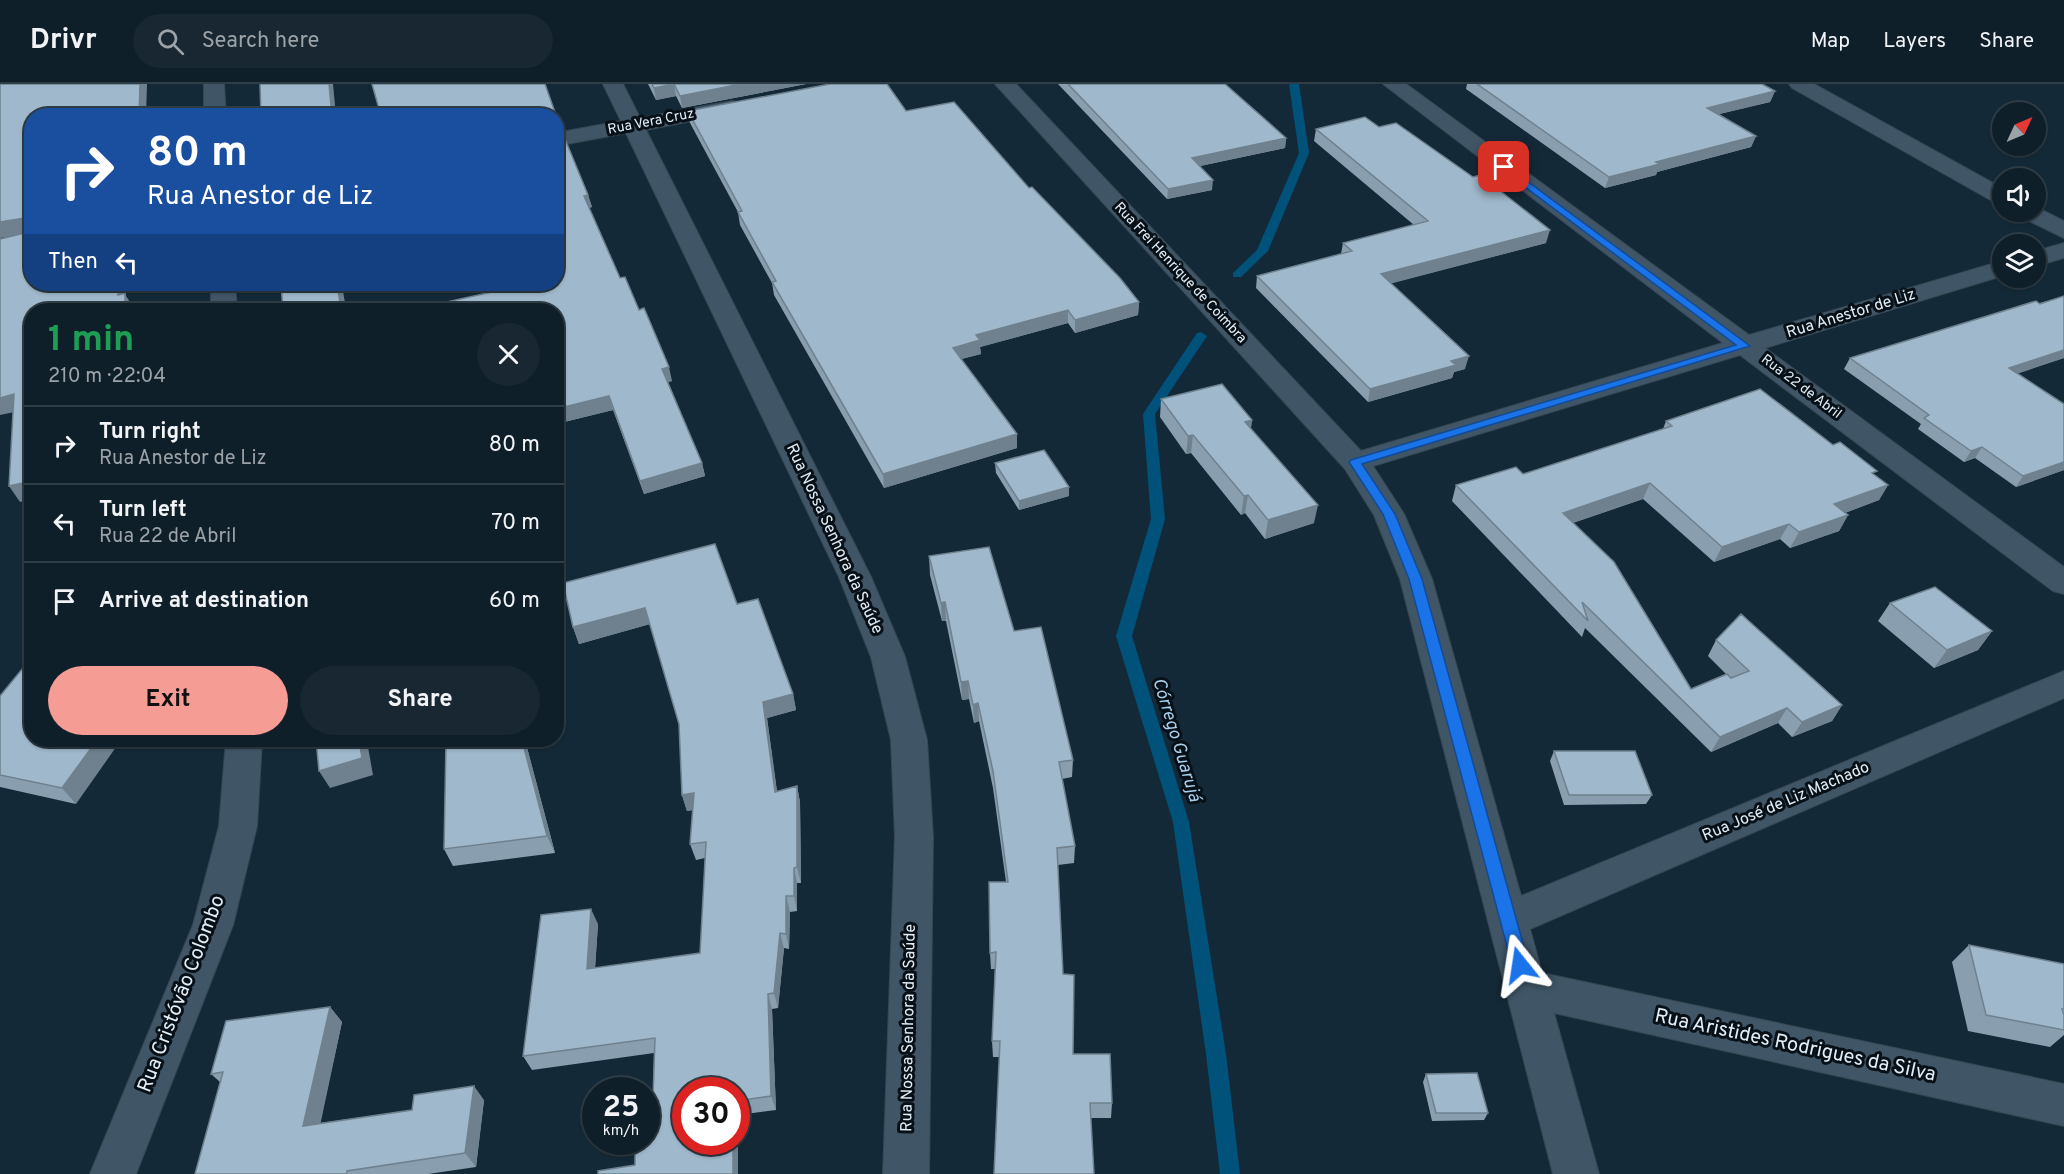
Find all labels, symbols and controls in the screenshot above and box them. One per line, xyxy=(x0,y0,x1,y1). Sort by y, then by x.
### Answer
search box xyxy=(133,14,553,68)
text: Drivr xyxy=(30,23,97,59)
icon: search xyxy=(154,25,187,58)
text: Search here xyxy=(202,28,319,55)
text: Map xyxy=(1811,28,1850,55)
text: Layers xyxy=(1883,28,1946,55)
text: Share xyxy=(1979,28,2034,55)
north arrow xyxy=(1992,102,2046,156)
map controls xyxy=(1992,102,2046,288)
street label: Rua Vera Cruz xyxy=(606,105,696,139)
text: 80 m xyxy=(147,128,248,181)
icon: right xyxy=(48,132,126,210)
pin xyxy=(1478,141,1529,192)
icon: arrive xyxy=(1487,150,1520,183)
button: sound xyxy=(1992,168,2046,222)
text: Rua Anestor de Liz xyxy=(147,180,373,214)
street label: Rua Frei Henrique de Coimbra xyxy=(1110,199,1250,347)
button: layers xyxy=(1992,234,2046,288)
icon: left xyxy=(110,246,143,279)
text: Then xyxy=(48,249,98,276)
street label: Rua Anestor de Liz xyxy=(1784,285,1918,343)
text: 1 min xyxy=(48,318,134,364)
button: close xyxy=(477,323,540,386)
street label: Rua 22 de Abril xyxy=(1757,351,1845,423)
text: 210 m · 22:04 xyxy=(48,364,166,390)
text: Turn right xyxy=(99,419,201,446)
icon: right xyxy=(48,429,81,462)
text: 80 m xyxy=(489,432,540,459)
street label: Rua Nossa Senhora da Saúde xyxy=(781,441,887,637)
text: Rua Anestor de Liz xyxy=(99,446,267,472)
text: Turn left xyxy=(99,497,187,524)
icon: left xyxy=(48,507,81,540)
text: 70 m xyxy=(491,510,540,537)
text: Rua 22 de Abril xyxy=(99,524,236,550)
icon: arrive xyxy=(48,585,81,618)
text: Arrive at destination xyxy=(99,588,309,615)
text: 60 m xyxy=(489,588,540,615)
button: Exit xyxy=(48,666,288,735)
button: Share xyxy=(300,666,540,735)
water label: Córrego Guarujá xyxy=(1146,675,1206,806)
street label: Rua José de Liz Machado xyxy=(1699,758,1873,846)
street label: Rua Cristóvão Colombo xyxy=(132,892,232,1096)
street label: Rua Nossa Senhora da Saúde xyxy=(897,924,921,1132)
position arrow xyxy=(1488,933,1552,997)
street label: Rua Aristides Rodrigues da Silva xyxy=(1652,1003,1938,1089)
speed limit sign: 30 xyxy=(672,1077,750,1155)
text: 25 xyxy=(603,1090,639,1127)
text: km/h xyxy=(603,1122,639,1141)

